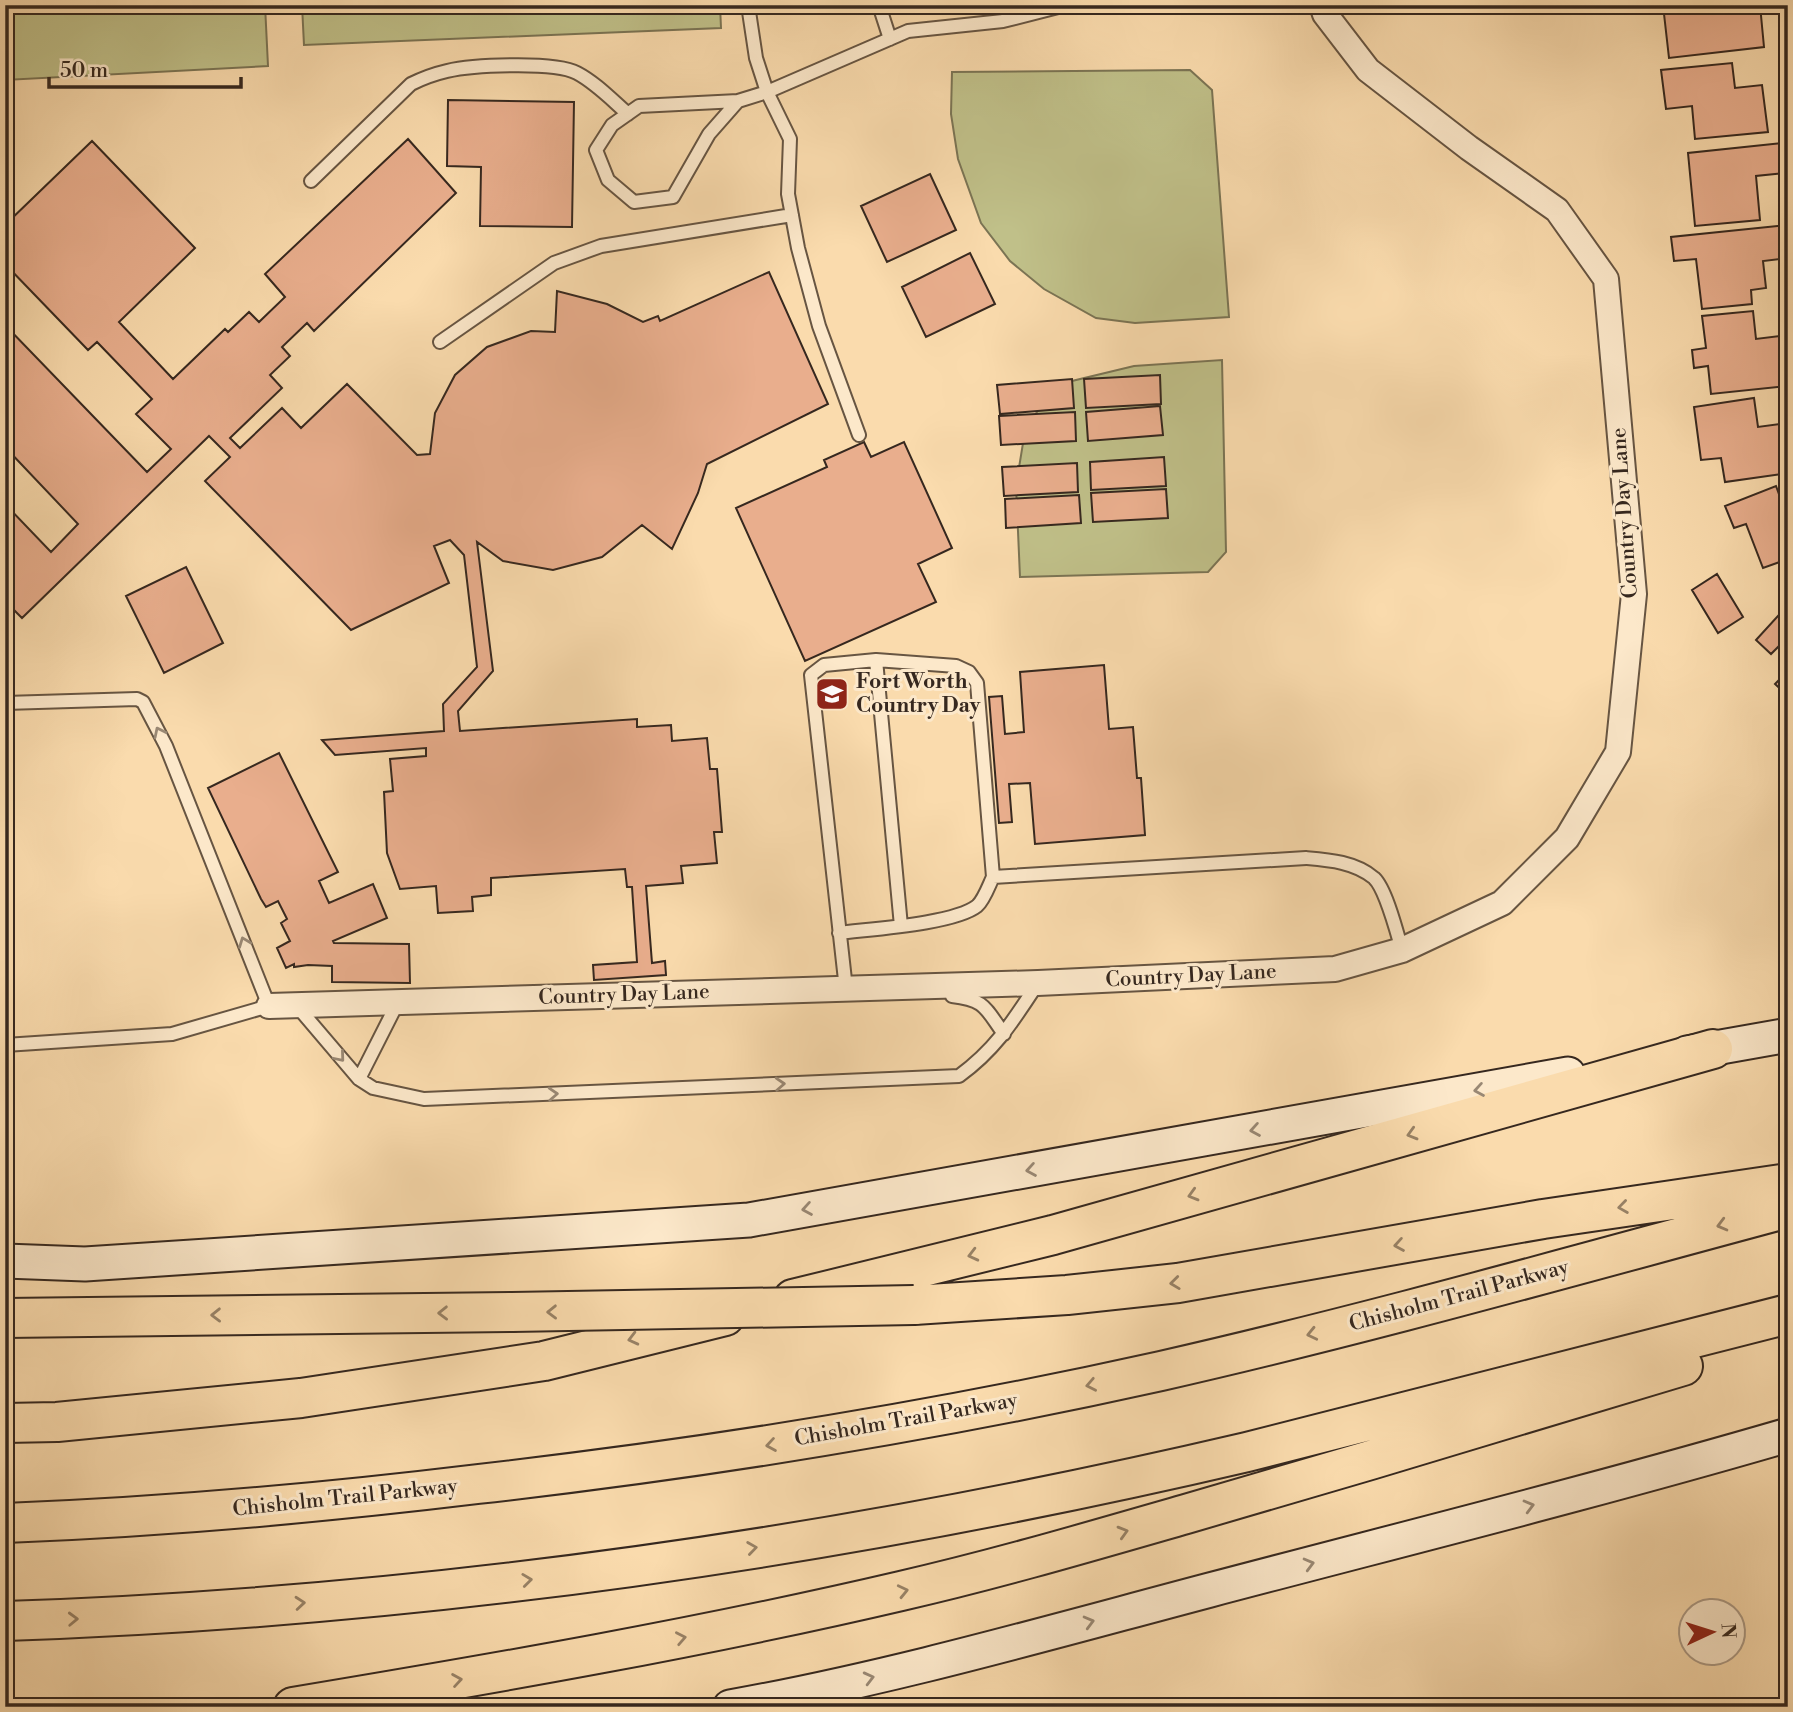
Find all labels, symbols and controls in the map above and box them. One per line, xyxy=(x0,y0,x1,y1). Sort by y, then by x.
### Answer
scale bar xyxy=(49,46,242,90)
text: 50 m xyxy=(60,58,108,84)
street label: Country Day Lane xyxy=(1606,427,1644,599)
place label: Fort Worth Country Day xyxy=(856,669,981,719)
school or university icon: Fort Worth Country Day xyxy=(813,675,851,713)
one-way arrow xyxy=(153,727,167,739)
one-way arrow xyxy=(239,937,253,949)
street label: Country Day Lane xyxy=(1105,959,1277,993)
street label: Country Day Lane xyxy=(538,979,710,1011)
one-way arrow xyxy=(332,1048,344,1061)
one-way arrow xyxy=(775,1076,786,1091)
one-way arrow xyxy=(1473,1082,1485,1097)
one-way arrow xyxy=(548,1086,559,1101)
one-way arrow xyxy=(1249,1122,1261,1137)
one-way arrow xyxy=(1406,1125,1418,1140)
one-way arrow xyxy=(1025,1162,1037,1177)
one-way arrow xyxy=(1187,1187,1199,1202)
one-way arrow xyxy=(1617,1200,1629,1215)
one-way arrow xyxy=(801,1201,813,1216)
one-way arrow xyxy=(1716,1217,1728,1232)
one-way arrow xyxy=(1393,1237,1405,1252)
one-way arrow xyxy=(967,1247,979,1261)
street label: Chisholm Trail Parkway xyxy=(1346,1254,1572,1338)
one-way arrow xyxy=(1169,1275,1180,1290)
one-way arrow xyxy=(546,1304,557,1319)
one-way arrow xyxy=(438,1305,448,1321)
one-way arrow xyxy=(210,1308,221,1323)
one-way arrow xyxy=(1307,1325,1319,1340)
one-way arrow xyxy=(627,1331,639,1345)
one-way arrow xyxy=(1085,1377,1097,1392)
street label: Chisholm Trail Parkway xyxy=(792,1387,1020,1452)
one-way arrow xyxy=(765,1437,777,1452)
street label: Chisholm Trail Parkway xyxy=(231,1473,460,1523)
one-way arrow xyxy=(1523,1500,1535,1514)
one-way arrow xyxy=(1117,1526,1129,1541)
one-way arrow xyxy=(746,1541,758,1556)
one-way arrow xyxy=(1303,1558,1315,1572)
one-way arrow xyxy=(521,1572,532,1587)
one-way arrow xyxy=(897,1584,909,1599)
one-way arrow xyxy=(295,1595,306,1610)
north arrow xyxy=(1678,1596,1748,1666)
one-way arrow xyxy=(68,1612,79,1627)
one-way arrow xyxy=(1083,1616,1095,1630)
text: N xyxy=(1715,1623,1740,1639)
one-way arrow xyxy=(675,1632,687,1647)
one-way arrow xyxy=(862,1672,874,1686)
one-way arrow xyxy=(451,1673,463,1688)

